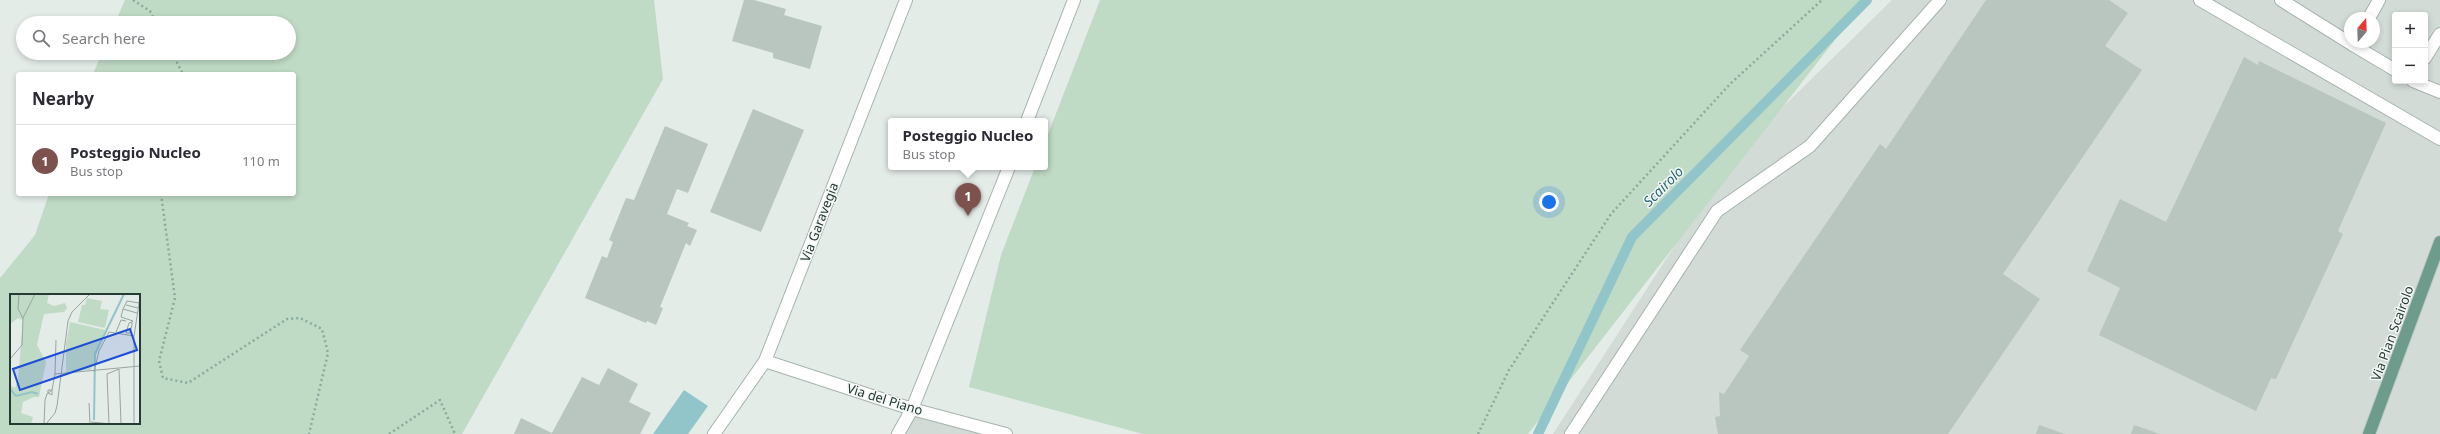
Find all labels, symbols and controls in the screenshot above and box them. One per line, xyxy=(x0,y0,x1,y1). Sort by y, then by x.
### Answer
north arrow xyxy=(2344,12,2380,48)
map controls xyxy=(2392,12,2428,84)
button: + xyxy=(2392,12,2428,48)
search box xyxy=(16,16,296,60)
icon: search xyxy=(30,27,52,49)
text: Search here xyxy=(62,28,145,48)
button: − xyxy=(2392,48,2428,84)
text: Nearby xyxy=(32,87,94,110)
popup xyxy=(888,118,1048,170)
text: Posteggio Nucleo xyxy=(903,125,1033,145)
text: Posteggio Nucleo xyxy=(70,142,201,162)
text: Bus stop xyxy=(903,145,955,163)
text: 1 xyxy=(41,152,49,170)
text: 110 m xyxy=(242,152,280,170)
text: Bus stop xyxy=(70,162,123,180)
water label: Scairolo xyxy=(1639,162,1687,210)
street label: Via Garavegia xyxy=(796,180,842,264)
pin: 1 xyxy=(955,183,981,216)
your location xyxy=(1539,192,1559,212)
street label: Via Pian Scairolo xyxy=(2366,283,2418,383)
inset map xyxy=(10,294,140,424)
street label: Via del Piano xyxy=(845,379,925,419)

